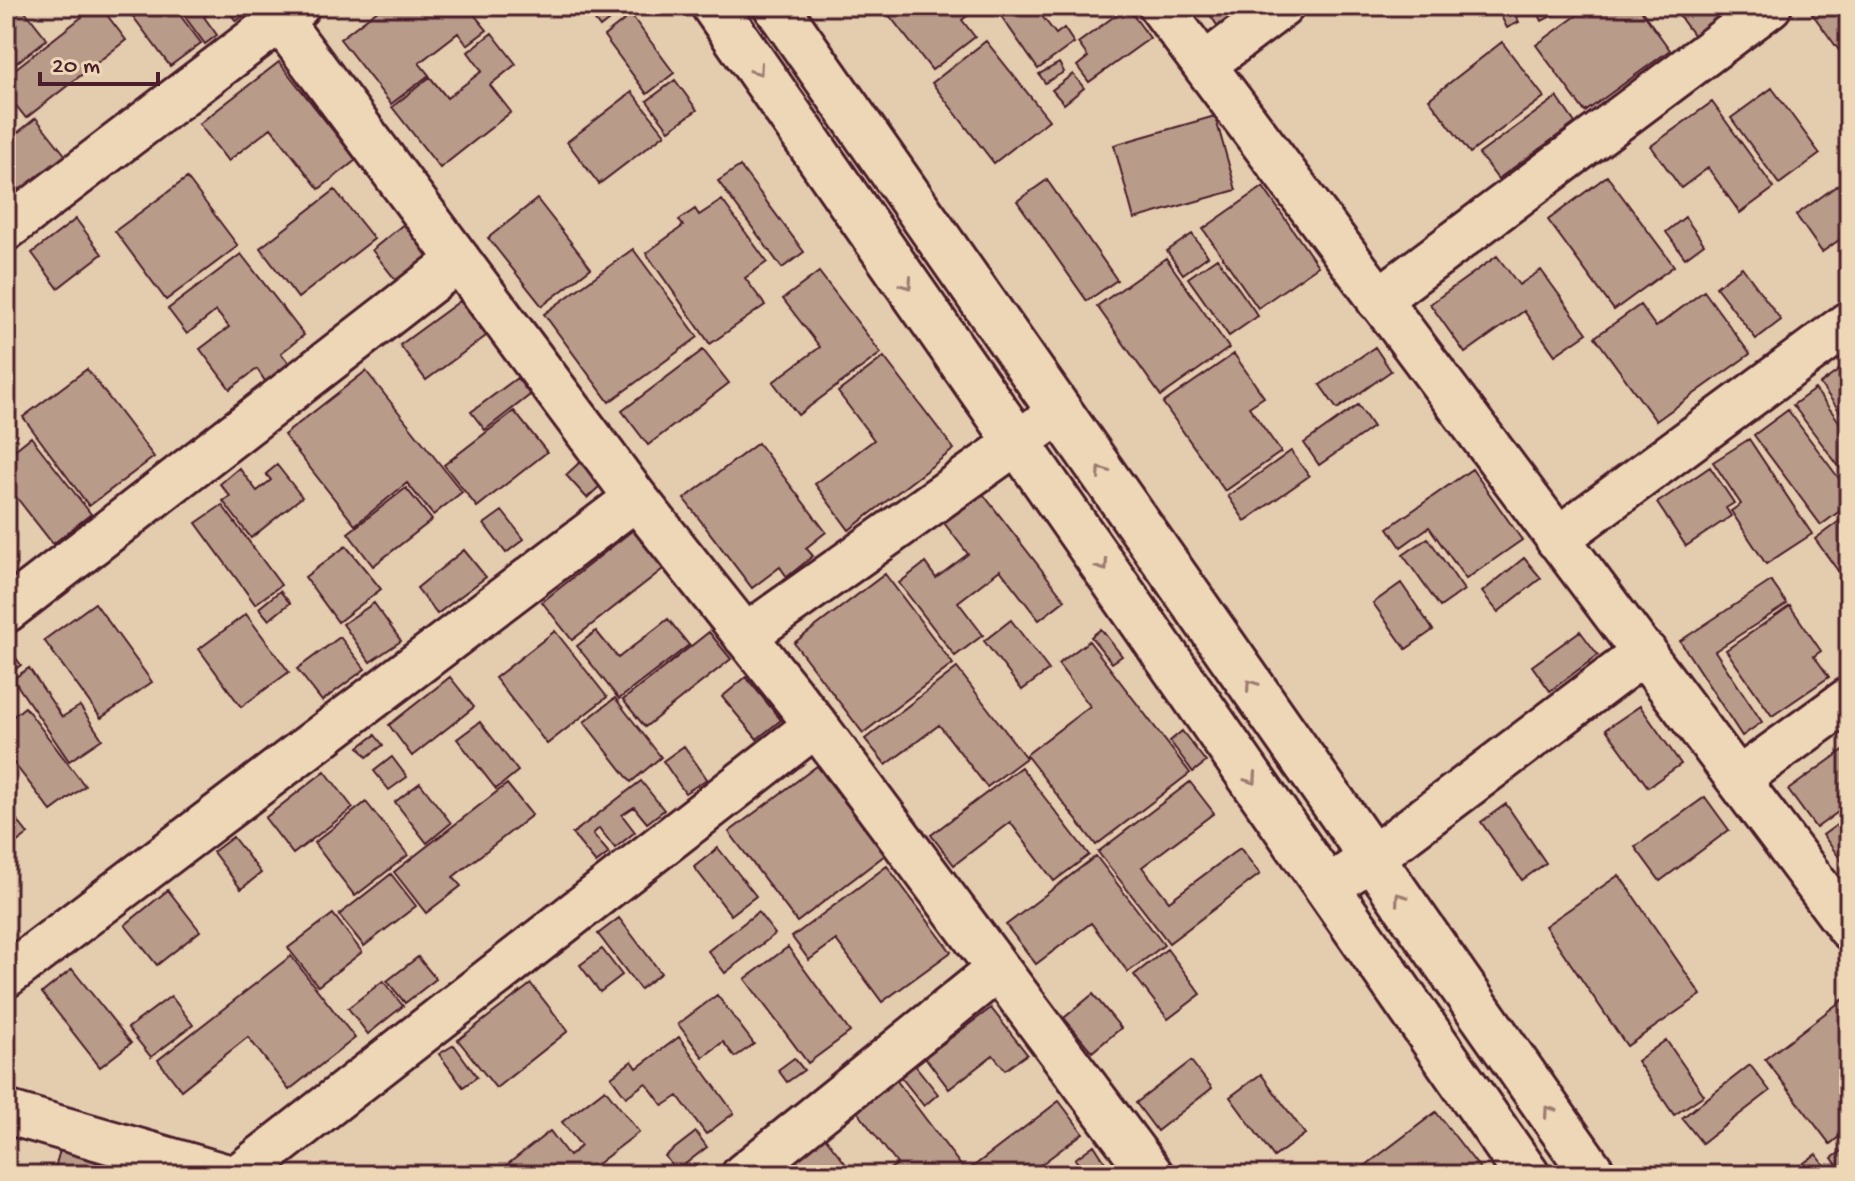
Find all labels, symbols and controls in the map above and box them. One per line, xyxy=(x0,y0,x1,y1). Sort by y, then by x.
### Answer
scale bar xyxy=(40,36,158,86)
text: 20 m xyxy=(52,53,100,82)
one-way arrow xyxy=(748,62,763,76)
one-way arrow xyxy=(897,275,912,289)
one-way arrow xyxy=(1097,467,1112,481)
one-way arrow xyxy=(1093,557,1108,571)
one-way arrow xyxy=(1246,680,1261,694)
one-way arrow xyxy=(1242,771,1257,785)
one-way arrow xyxy=(1395,893,1410,907)
one-way arrow xyxy=(1544,1106,1559,1120)

